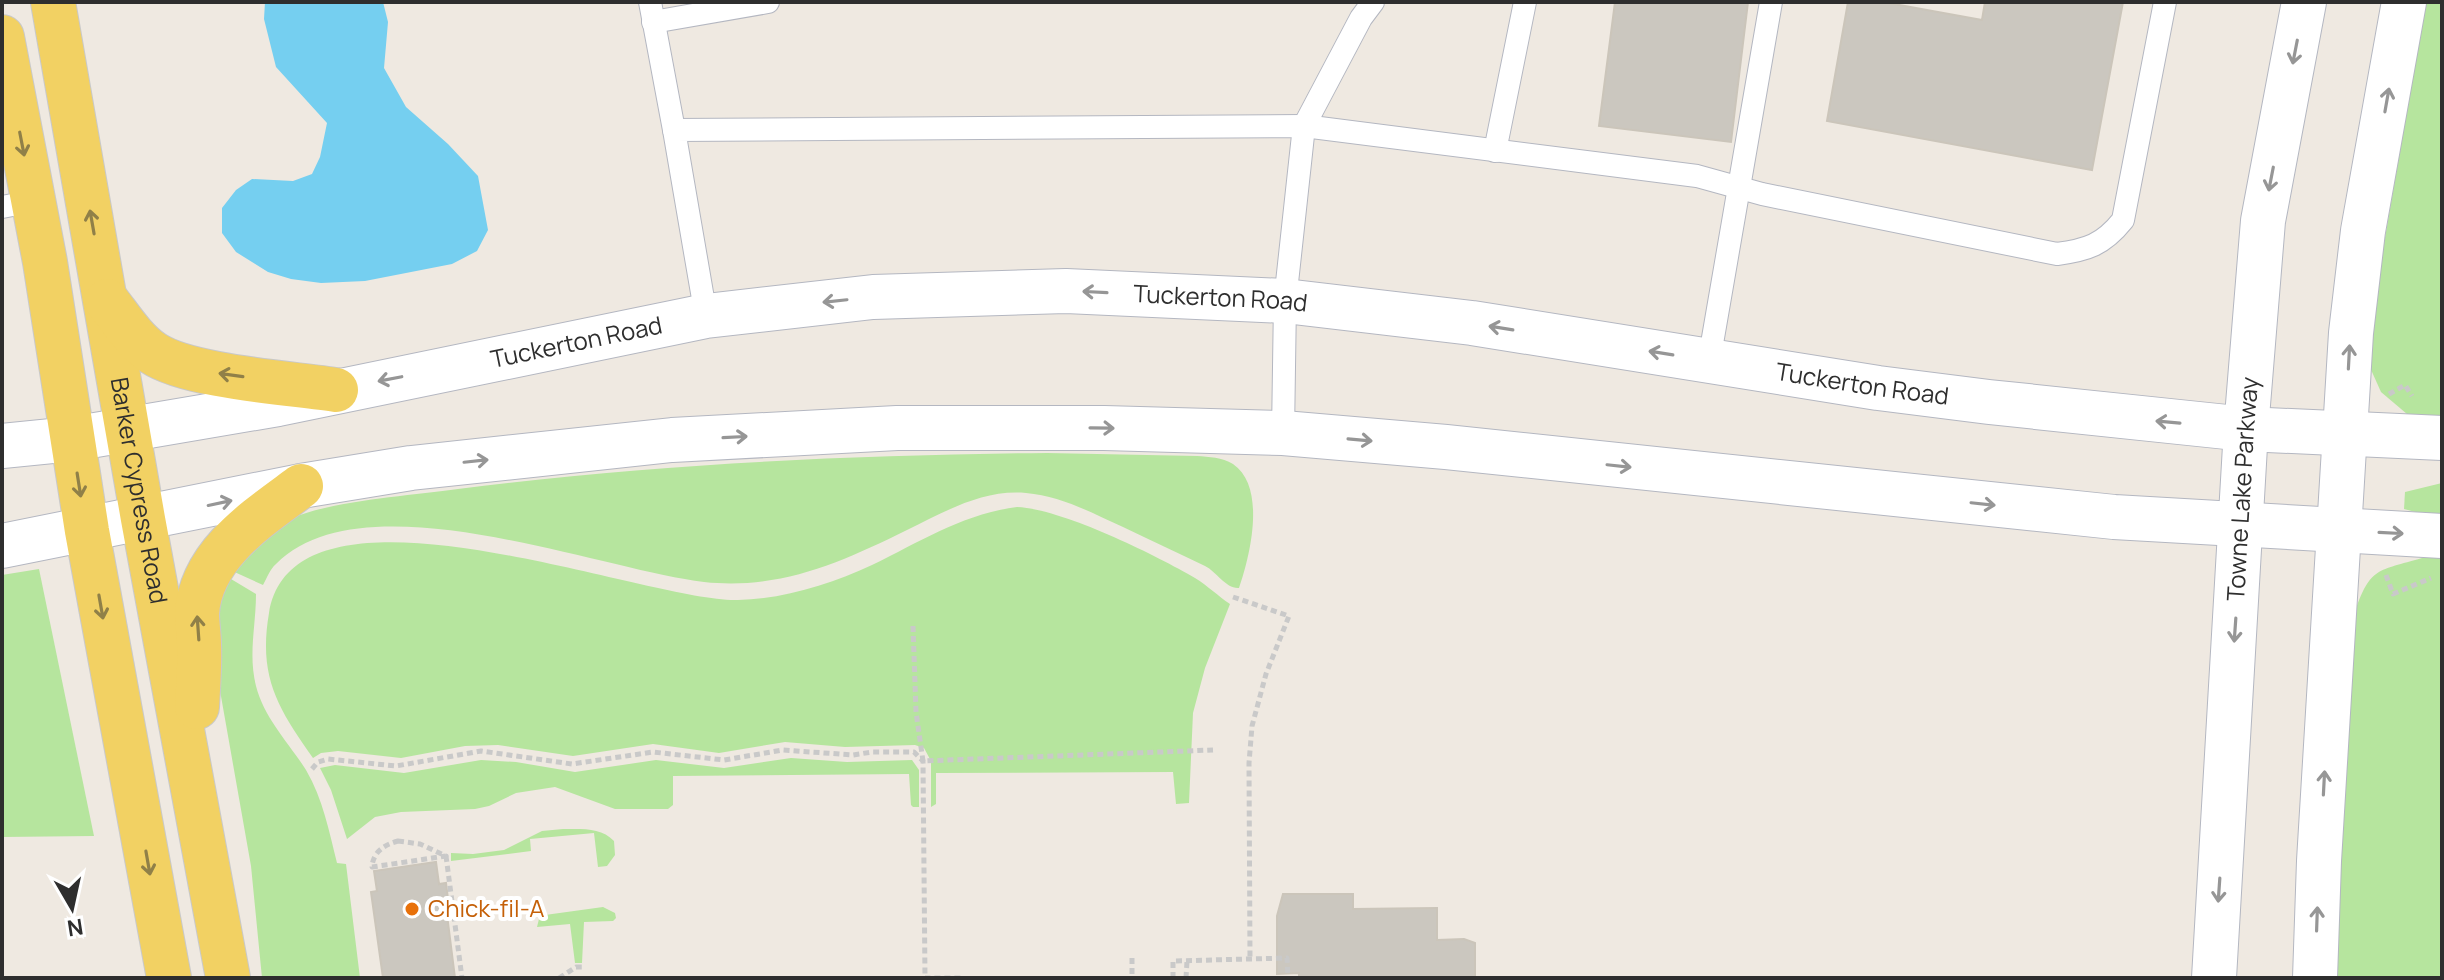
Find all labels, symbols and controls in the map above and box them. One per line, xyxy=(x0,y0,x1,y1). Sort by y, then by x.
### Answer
one-way arrow xyxy=(2287,39,2302,64)
one-way arrow xyxy=(2381,88,2396,113)
one-way arrow xyxy=(16,131,31,157)
one-way arrow xyxy=(2263,166,2278,191)
one-way arrow xyxy=(84,210,99,235)
street label: Tuckerton Road xyxy=(1133,276,1309,319)
one-way arrow xyxy=(1082,285,1109,300)
one-way arrow xyxy=(822,294,849,309)
street label: Tuckerton Road xyxy=(487,307,665,375)
one-way arrow xyxy=(1489,319,1514,334)
one-way arrow xyxy=(2342,344,2357,371)
one-way arrow xyxy=(1649,345,1674,360)
street label: Tuckerton Road xyxy=(1774,354,1951,412)
one-way arrow xyxy=(219,367,245,382)
one-way arrow xyxy=(378,372,404,387)
street label: Barker Cypress Road xyxy=(104,375,176,606)
street label: Towne Lake Parkway xyxy=(2218,375,2265,602)
one-way arrow xyxy=(2155,414,2182,429)
one-way arrow xyxy=(1088,420,1115,436)
one-way arrow xyxy=(721,429,748,444)
one-way arrow xyxy=(1347,433,1373,448)
one-way arrow xyxy=(462,454,489,469)
one-way arrow xyxy=(1605,458,1632,473)
one-way arrow xyxy=(72,472,87,497)
one-way arrow xyxy=(206,495,232,510)
one-way arrow xyxy=(1970,497,1996,512)
one-way arrow xyxy=(2377,525,2404,540)
one-way arrow xyxy=(95,594,110,619)
one-way arrow xyxy=(190,615,205,642)
one-way arrow xyxy=(2227,616,2242,643)
one-way arrow xyxy=(2317,770,2332,797)
one-way arrow xyxy=(141,850,156,875)
north arrow xyxy=(32,868,112,948)
one-way arrow xyxy=(2211,876,2226,903)
place label: Chick-fil-A xyxy=(428,891,544,924)
marker: Chick-fil-A xyxy=(403,900,421,918)
one-way arrow xyxy=(2310,906,2325,933)
text: N xyxy=(65,912,85,944)

